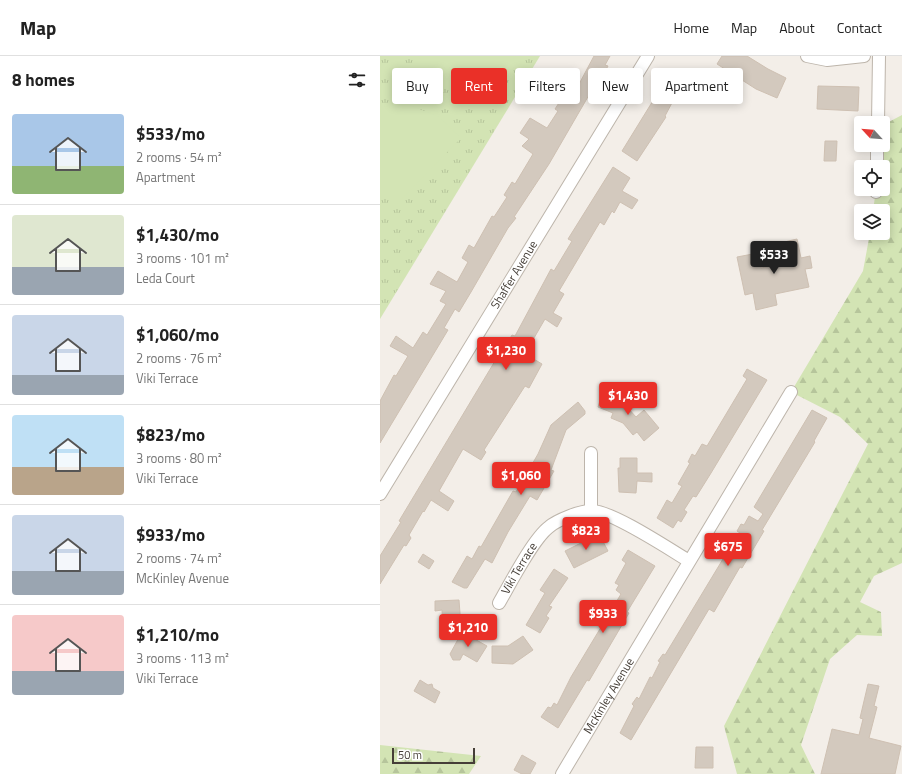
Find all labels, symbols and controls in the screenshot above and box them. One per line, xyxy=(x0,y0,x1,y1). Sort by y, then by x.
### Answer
text: Map xyxy=(20,13,56,42)
text: Home xyxy=(674,17,709,38)
text: Map xyxy=(731,17,757,38)
text: About xyxy=(779,17,815,38)
text: Contact xyxy=(837,17,882,38)
text: 8 homes xyxy=(12,67,75,93)
chip: Buy xyxy=(392,68,443,104)
chip: Rent xyxy=(451,68,507,104)
chip: Filters xyxy=(515,68,580,104)
chip: New xyxy=(588,68,643,104)
chip: Apartment xyxy=(651,68,743,104)
icon: filters xyxy=(346,69,368,91)
north arrow xyxy=(854,116,890,152)
map controls xyxy=(854,116,890,240)
text: $533/mo xyxy=(136,121,205,147)
icon: home xyxy=(44,130,92,178)
text: 2 rooms · 54 m² xyxy=(136,147,222,167)
button: locate xyxy=(854,160,890,196)
text: Apartment xyxy=(136,167,195,187)
button: layers xyxy=(854,204,890,240)
text: $1,430/mo xyxy=(136,222,219,248)
icon: home xyxy=(44,231,92,279)
street label: Shaffer Avenue xyxy=(485,237,542,312)
pin: $533 xyxy=(750,241,798,275)
text: $533 xyxy=(759,244,789,264)
text: 3 rooms · 101 m² xyxy=(136,248,229,268)
text: Leda Court xyxy=(136,268,195,288)
text: $1,060/mo xyxy=(136,322,219,348)
icon: home xyxy=(44,331,92,379)
pin: $1,230 xyxy=(473,337,539,371)
text: $1,230 xyxy=(486,340,526,360)
text: 2 rooms · 76 m² xyxy=(136,348,222,368)
text: Viki Terrace xyxy=(136,368,198,388)
pin: $1,430 xyxy=(595,382,661,416)
text: $1,430 xyxy=(608,385,648,405)
text: $823/mo xyxy=(136,422,205,448)
icon: home xyxy=(44,431,92,479)
text: 3 rooms · 80 m² xyxy=(136,448,222,468)
pin: $1,060 xyxy=(488,462,554,496)
text: $1,060 xyxy=(501,465,541,485)
text: Viki Terrace xyxy=(136,468,198,488)
pin: $823 xyxy=(562,517,610,551)
text: $823 xyxy=(571,520,601,540)
text: $933/mo xyxy=(136,522,205,548)
icon: home xyxy=(44,531,92,579)
pin: $675 xyxy=(704,533,752,567)
text: $675 xyxy=(713,536,743,556)
street label: Viki Terrace xyxy=(496,538,542,598)
text: 2 rooms · 74 m² xyxy=(136,548,222,568)
text: McKinley Avenue xyxy=(136,568,229,588)
pin: $933 xyxy=(579,600,627,634)
text: $933 xyxy=(588,603,618,623)
pin: $1,210 xyxy=(435,614,501,648)
text: $1,210 xyxy=(448,617,488,637)
text: $1,210/mo xyxy=(136,622,219,648)
icon: home xyxy=(44,631,92,679)
text: 3 rooms · 113 m² xyxy=(136,648,229,668)
street label: McKinley Avenue xyxy=(578,654,639,737)
text: Viki Terrace xyxy=(136,668,198,688)
scale bar xyxy=(392,746,475,765)
text: 50 m xyxy=(398,747,422,763)

